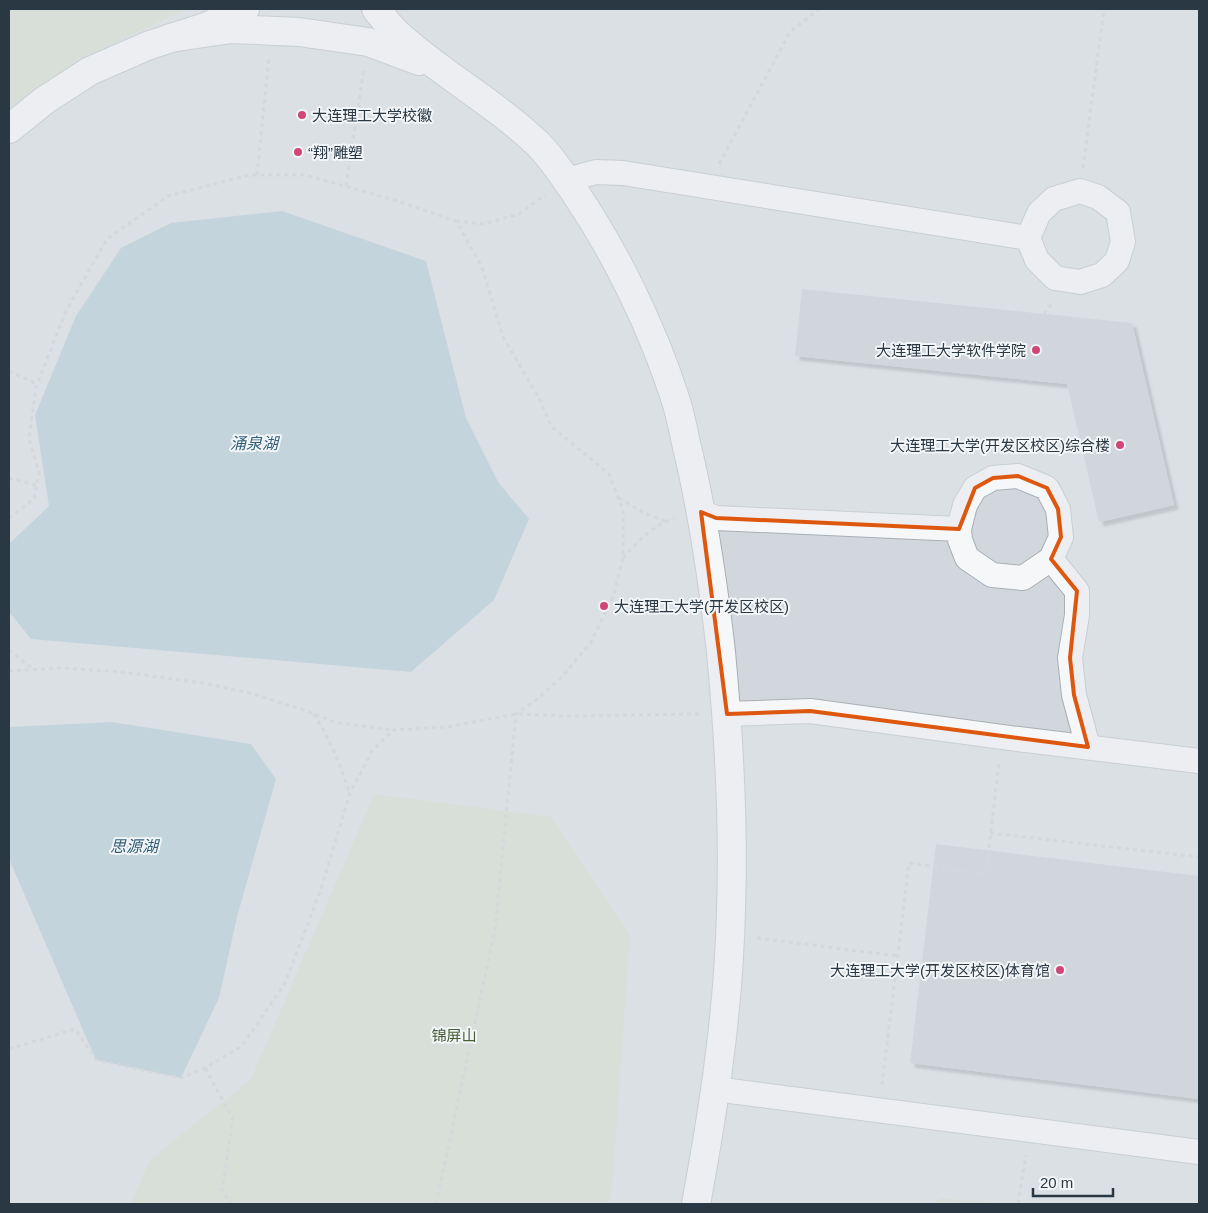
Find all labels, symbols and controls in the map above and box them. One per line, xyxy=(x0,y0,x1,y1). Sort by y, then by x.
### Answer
place label: 大连理工大学校徽 xyxy=(312,107,432,124)
marker: 大连理工大学校徽 xyxy=(296,109,308,121)
place label: “翔”雕塑 xyxy=(308,144,363,161)
marker: “翔”雕塑 xyxy=(292,146,304,158)
place label: 大连理工大学软件学院 xyxy=(876,342,1026,359)
marker: 大连理工大学软件学院 xyxy=(1030,344,1042,356)
water label: 涌泉湖 xyxy=(230,435,281,452)
place label: 大连理工大学(开发区校区)综合楼 xyxy=(890,437,1110,454)
marker: 大连理工大学(开发区校区)综合楼 xyxy=(1114,439,1126,451)
place label: 大连理工大学(开发区校区) xyxy=(614,598,789,615)
marker: 大连理工大学(开发区校区) xyxy=(598,600,610,612)
water label: 思源湖 xyxy=(110,838,161,855)
place label: 大连理工大学(开发区校区)体育馆 xyxy=(830,962,1050,979)
marker: 大连理工大学(开发区校区)体育馆 xyxy=(1054,964,1066,976)
park label: 锦屏山 xyxy=(431,1027,477,1044)
scale bar xyxy=(1033,1166,1113,1198)
text: 20 m xyxy=(1040,1174,1073,1191)

